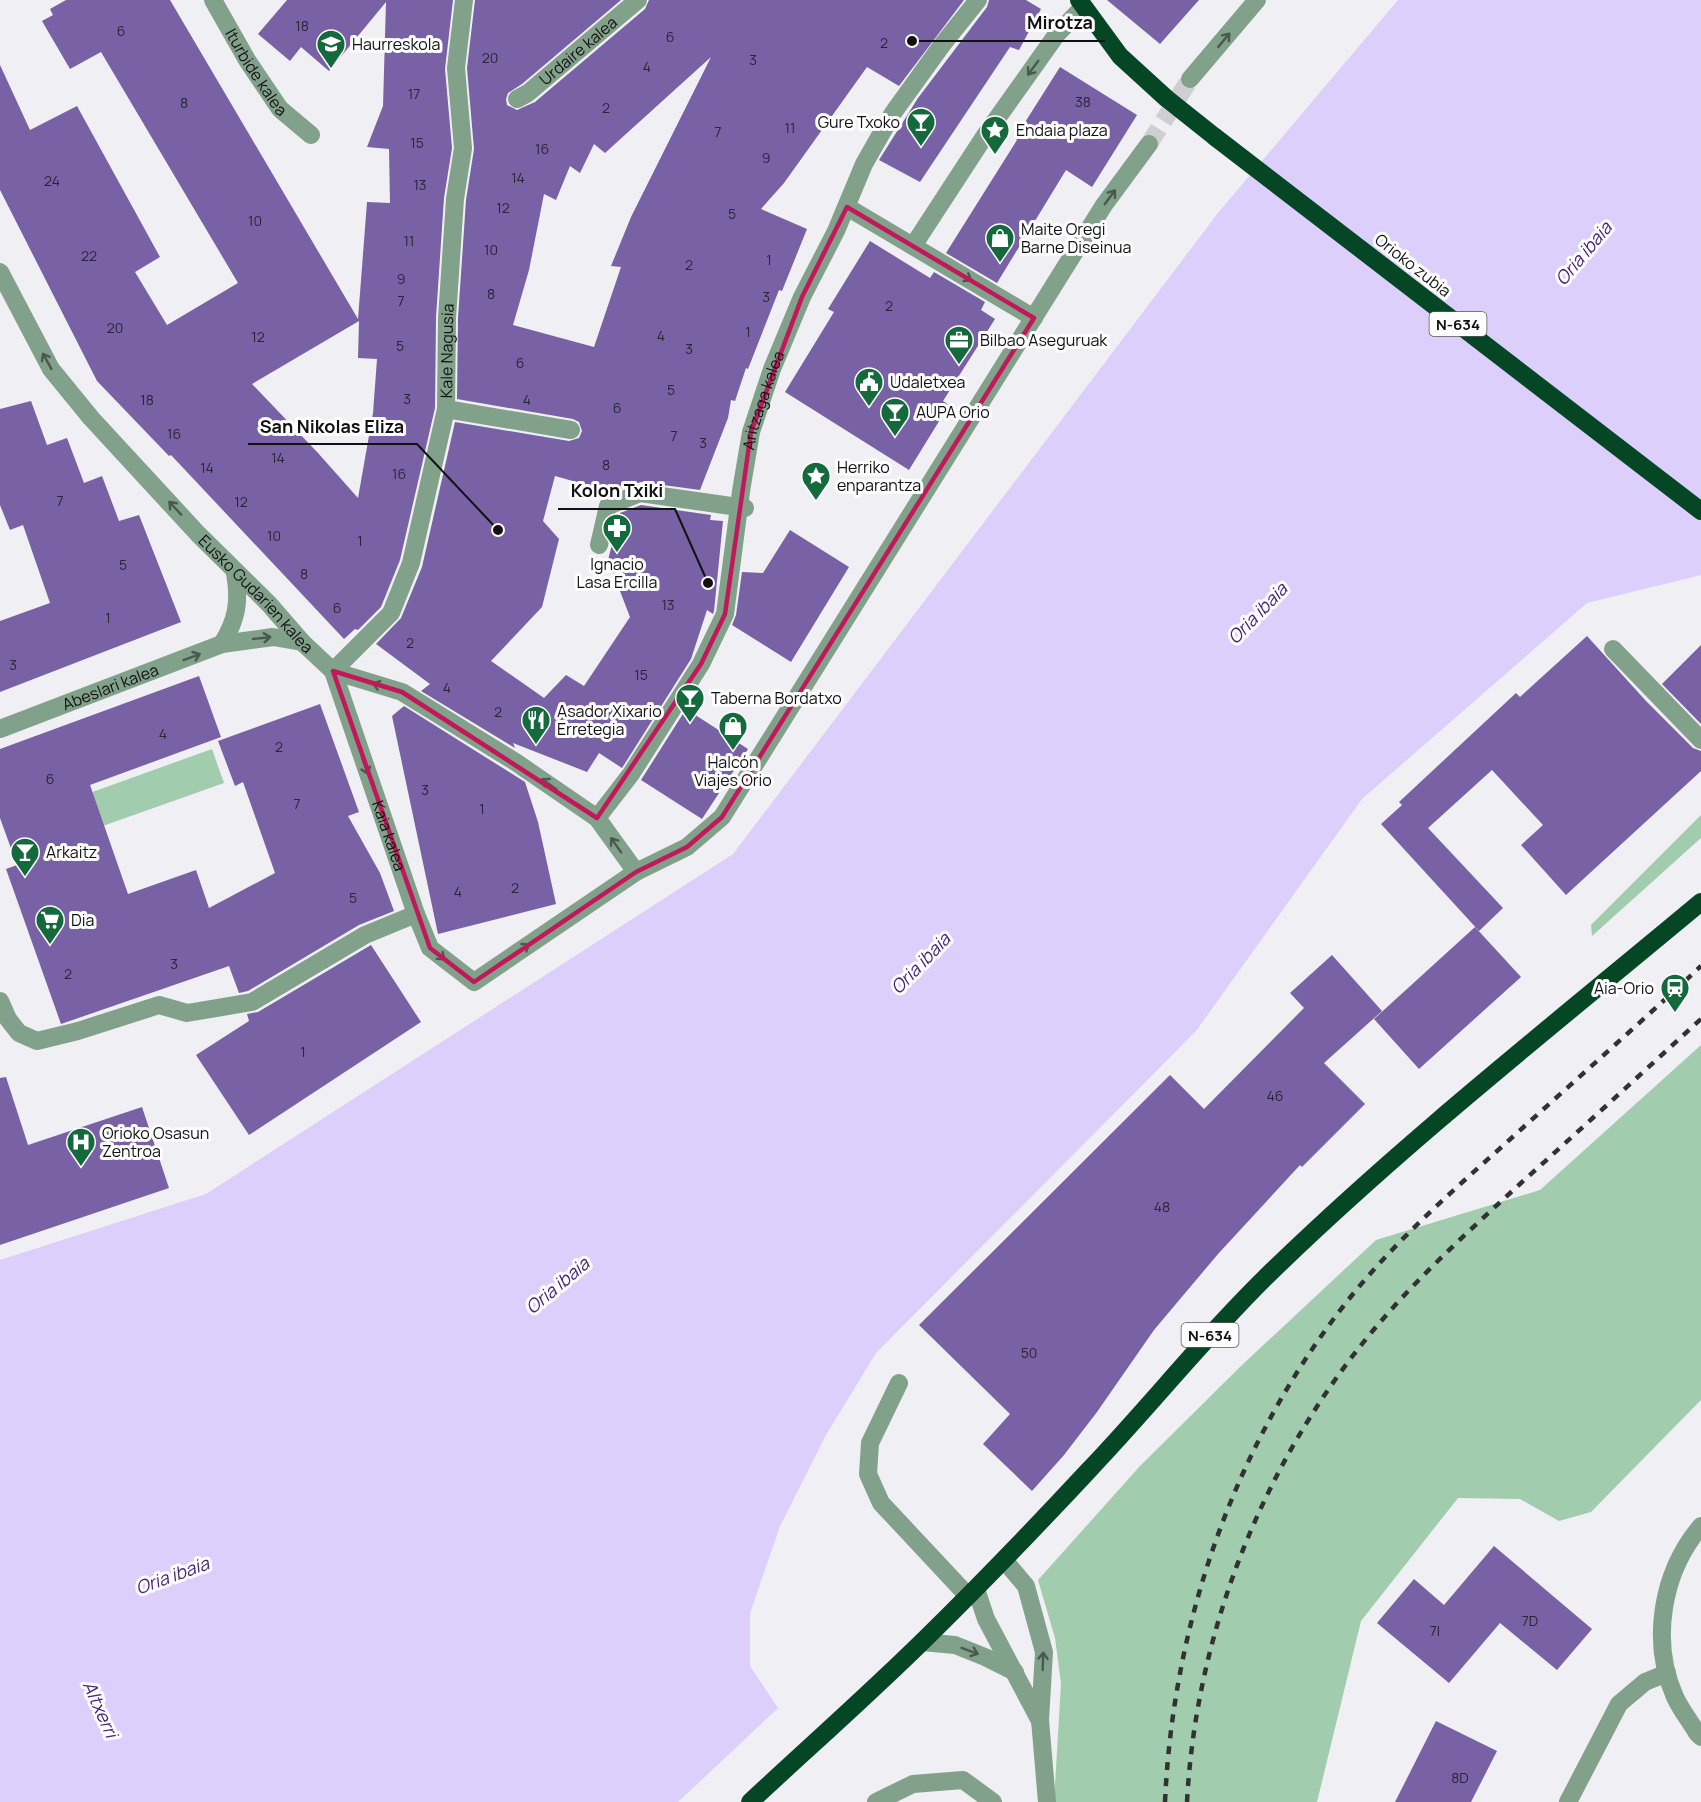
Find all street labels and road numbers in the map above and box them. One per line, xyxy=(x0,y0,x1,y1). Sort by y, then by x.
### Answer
street label: Urdaire kalea xyxy=(534,11,622,90)
street label: Iturbide kalea xyxy=(220,24,291,121)
street label: Orioko zubia xyxy=(1370,228,1456,302)
street label: Kale Nagusia xyxy=(435,303,459,398)
road number: N-634 xyxy=(1430,312,1486,336)
street label: Aritzaga kalea xyxy=(737,347,789,452)
street label: Eusko Gudarien kalea xyxy=(194,530,318,658)
street label: Abeslari kalea xyxy=(59,658,161,715)
street label: Kaia kalea xyxy=(367,798,411,874)
road number: N-634 xyxy=(1182,1323,1238,1347)

